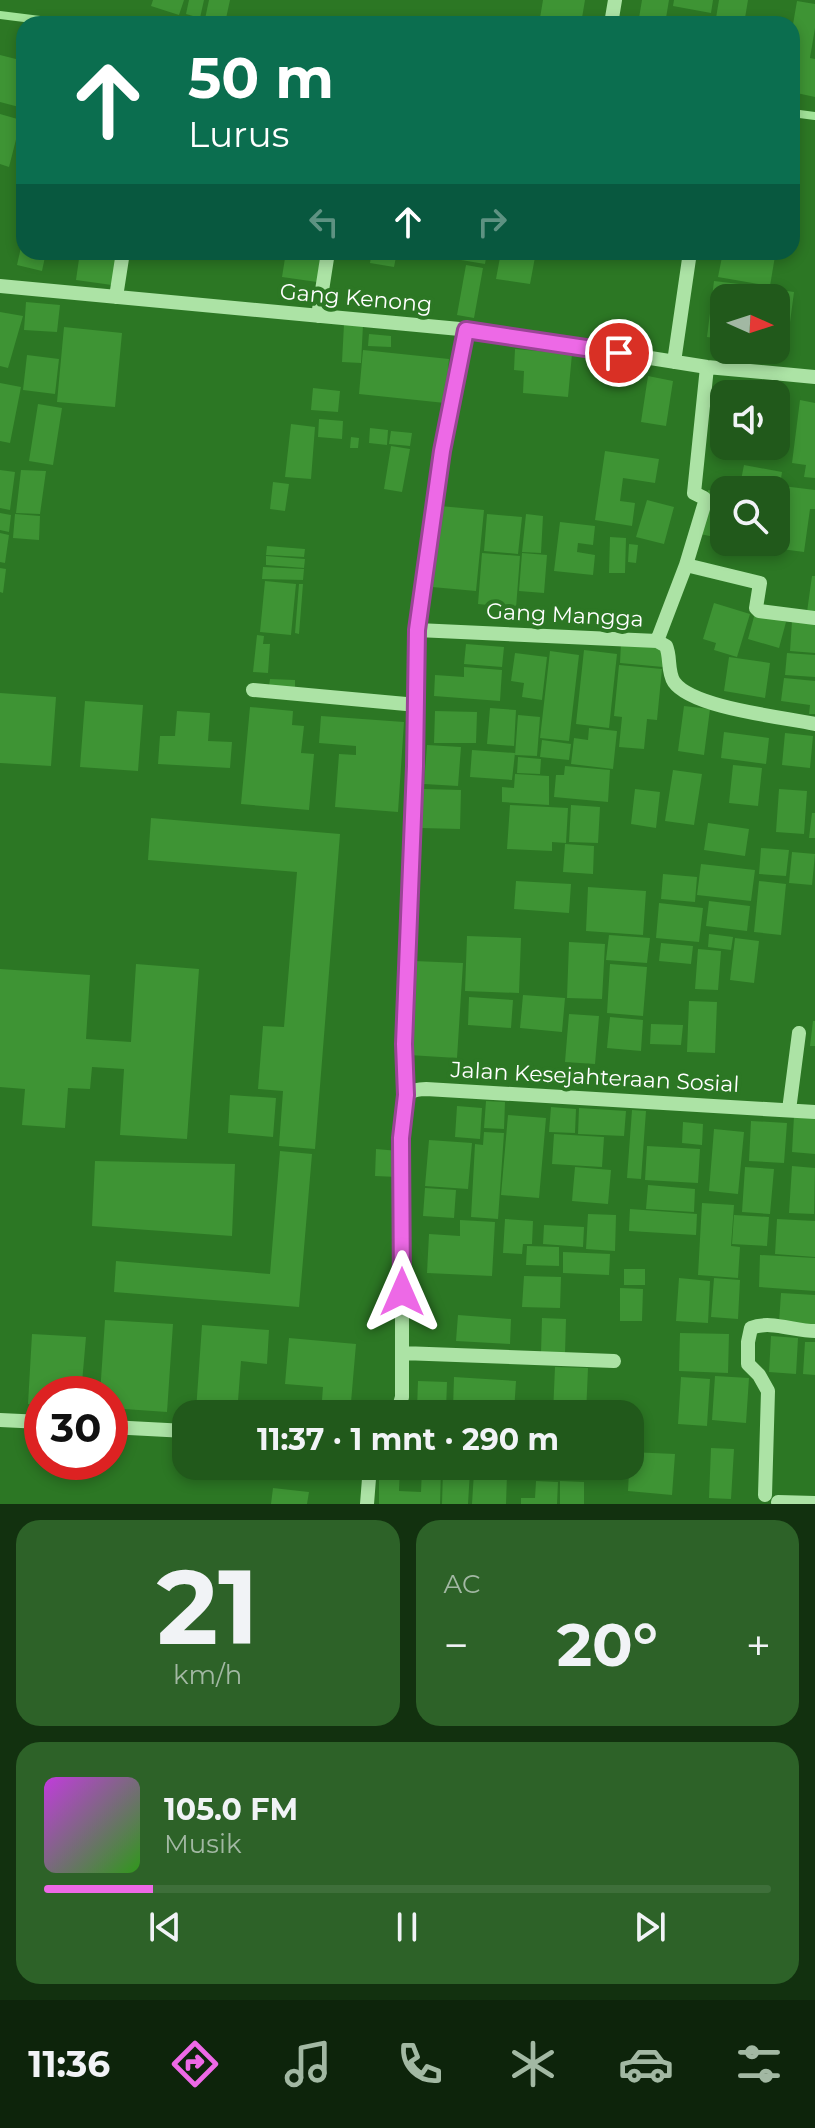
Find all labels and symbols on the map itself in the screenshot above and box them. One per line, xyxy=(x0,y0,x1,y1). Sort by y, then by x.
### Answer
street label: Gang Kenong xyxy=(279,278,433,318)
north arrow xyxy=(710,284,790,364)
pin xyxy=(585,319,653,387)
street label: Gang Mangga xyxy=(486,597,644,633)
street label: Jalan Kesejahteraan Sosial xyxy=(449,1056,740,1098)
position arrow xyxy=(360,1250,444,1334)
speed limit sign: 30 xyxy=(24,1376,128,1480)

